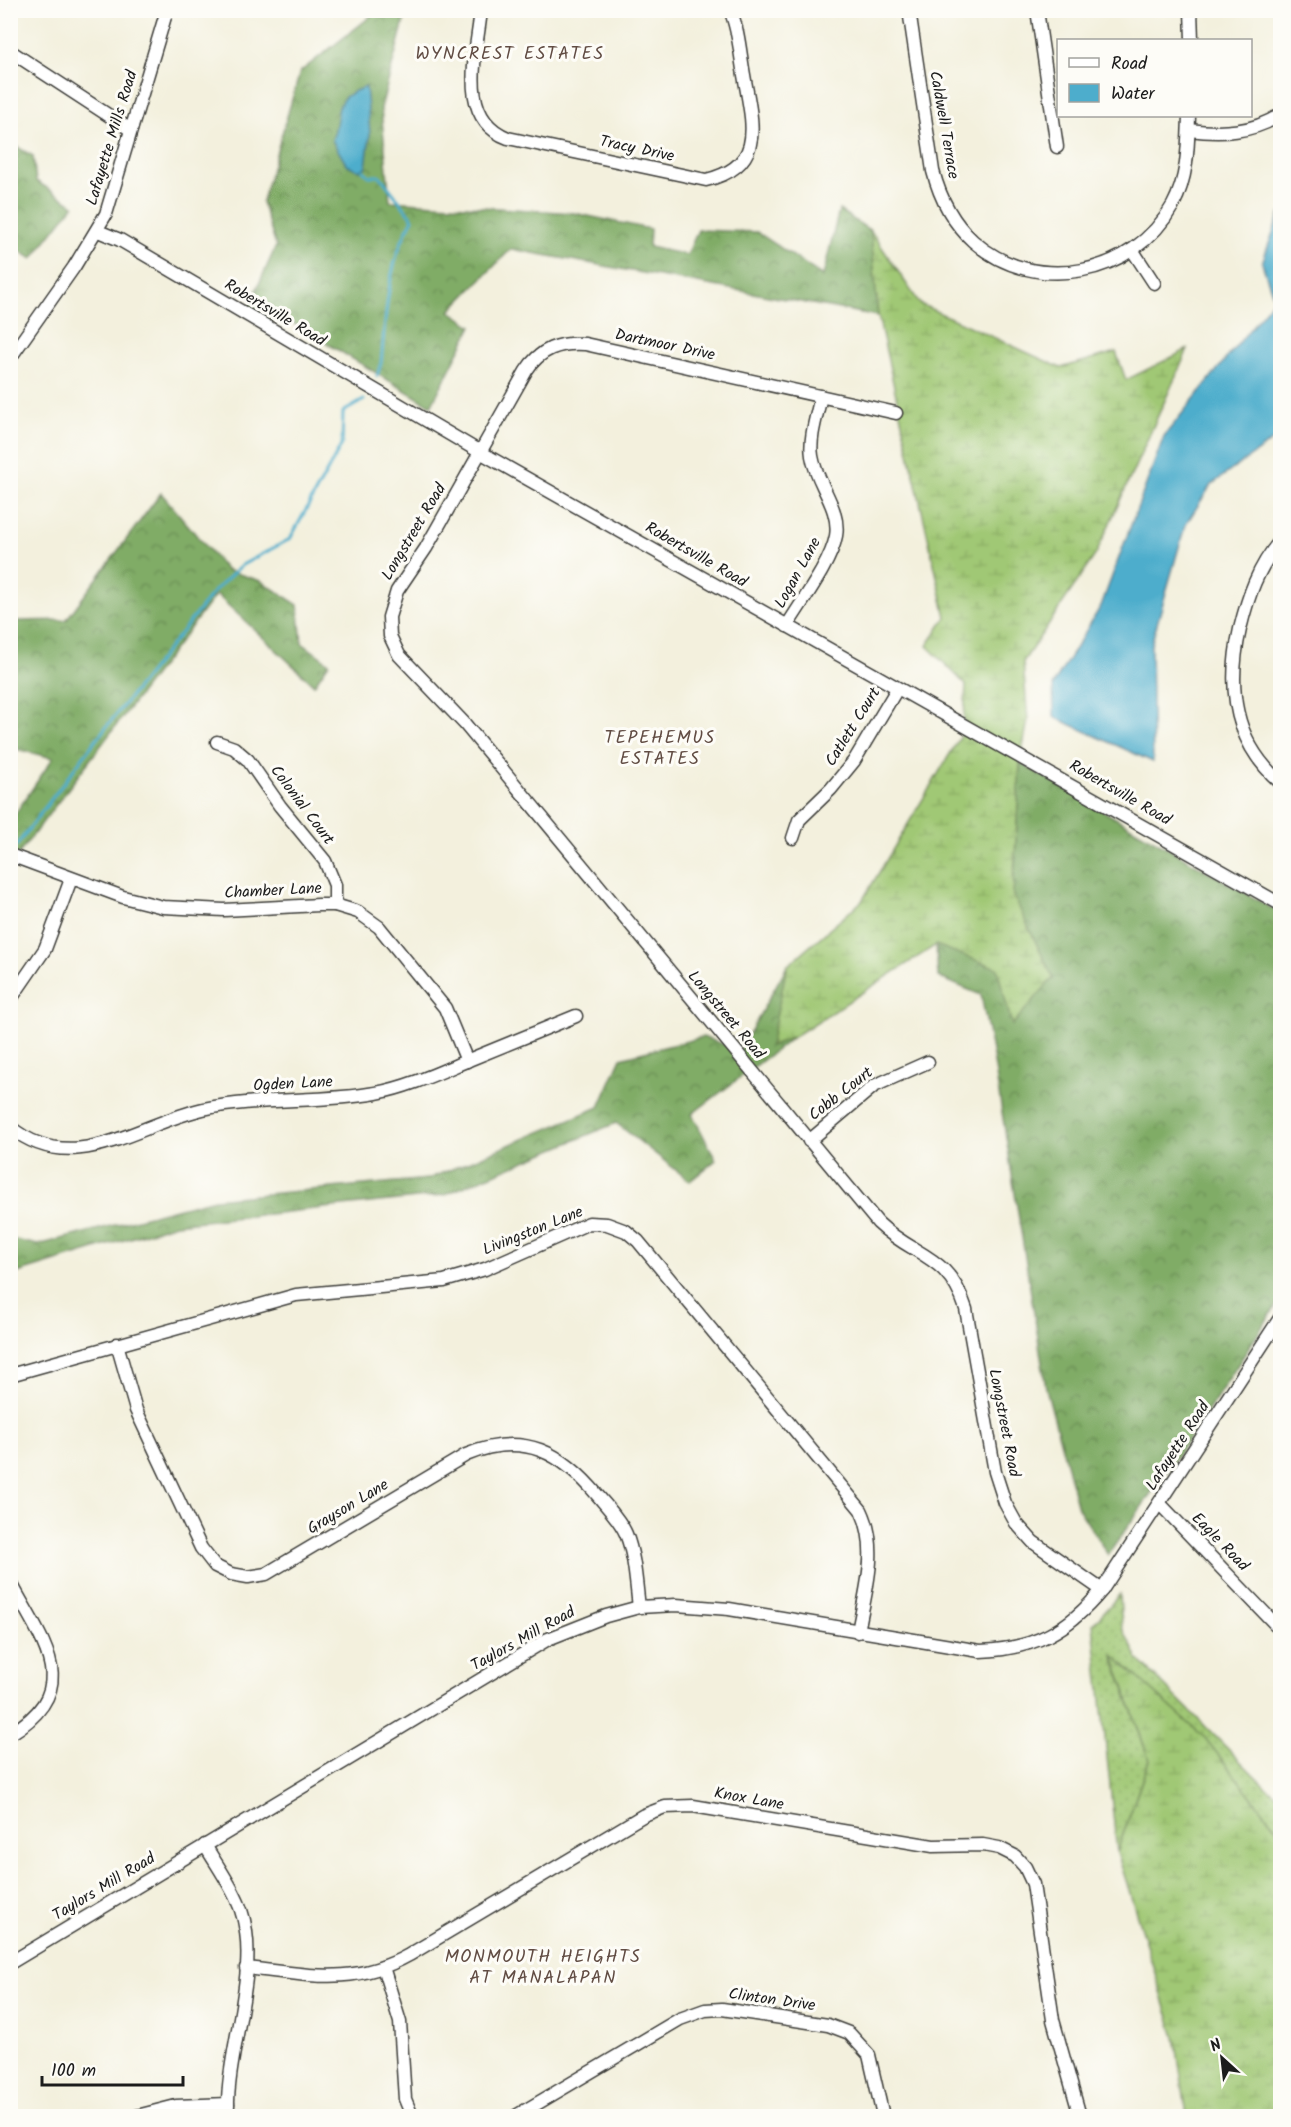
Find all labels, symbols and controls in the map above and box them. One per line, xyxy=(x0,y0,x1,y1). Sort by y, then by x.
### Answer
legend xyxy=(1057,39,1252,117)
district label: WYNCREST ESTATES xyxy=(415,40,605,69)
text: Road xyxy=(1111,50,1148,79)
street label: Lafayette Mills Road xyxy=(80,66,145,209)
street label: Caldwell Terrace xyxy=(922,69,966,181)
text: Water xyxy=(1111,80,1156,109)
street label: Tracy Drive xyxy=(597,129,677,169)
street label: Robertsville Road xyxy=(219,273,331,354)
street label: Dartmoor Drive xyxy=(613,322,717,368)
street label: Longstreet Road xyxy=(375,478,453,585)
street label: Robertsville Road xyxy=(640,516,753,595)
street label: Logan Lane xyxy=(768,533,828,613)
street label: Catlett Court xyxy=(819,682,888,771)
district label: TEPEHEMUS ESTATES xyxy=(604,724,716,774)
street label: Robertsville Road xyxy=(1064,754,1177,833)
street label: Colonial Court xyxy=(264,760,341,851)
street label: Chamber Lane xyxy=(224,876,322,906)
street label: Longstreet Road xyxy=(681,965,771,1066)
street label: Cobb Court xyxy=(803,1060,879,1127)
street label: Ogden Lane xyxy=(253,1069,333,1099)
street label: Livingston Lane xyxy=(479,1199,587,1263)
street label: Longstreet Road xyxy=(981,1367,1027,1480)
street label: Lafayette Road xyxy=(1140,1395,1217,1496)
street label: Grayson Lane xyxy=(303,1473,393,1541)
street label: Eagle Road xyxy=(1185,1507,1255,1578)
street label: Taylors Mill Road xyxy=(466,1599,581,1678)
street label: Knox Lane xyxy=(712,1781,786,1817)
street label: Taylors Mill Road xyxy=(48,1846,161,1928)
district label: MONMOUTH HEIGHTS AT MANALAPAN xyxy=(445,1943,641,1993)
street label: Clinton Drive xyxy=(727,1982,817,2018)
north arrow xyxy=(1192,2028,1252,2088)
text: N xyxy=(1206,2033,1226,2059)
scale bar xyxy=(42,2049,183,2087)
text: 100 m xyxy=(51,2057,96,2086)

